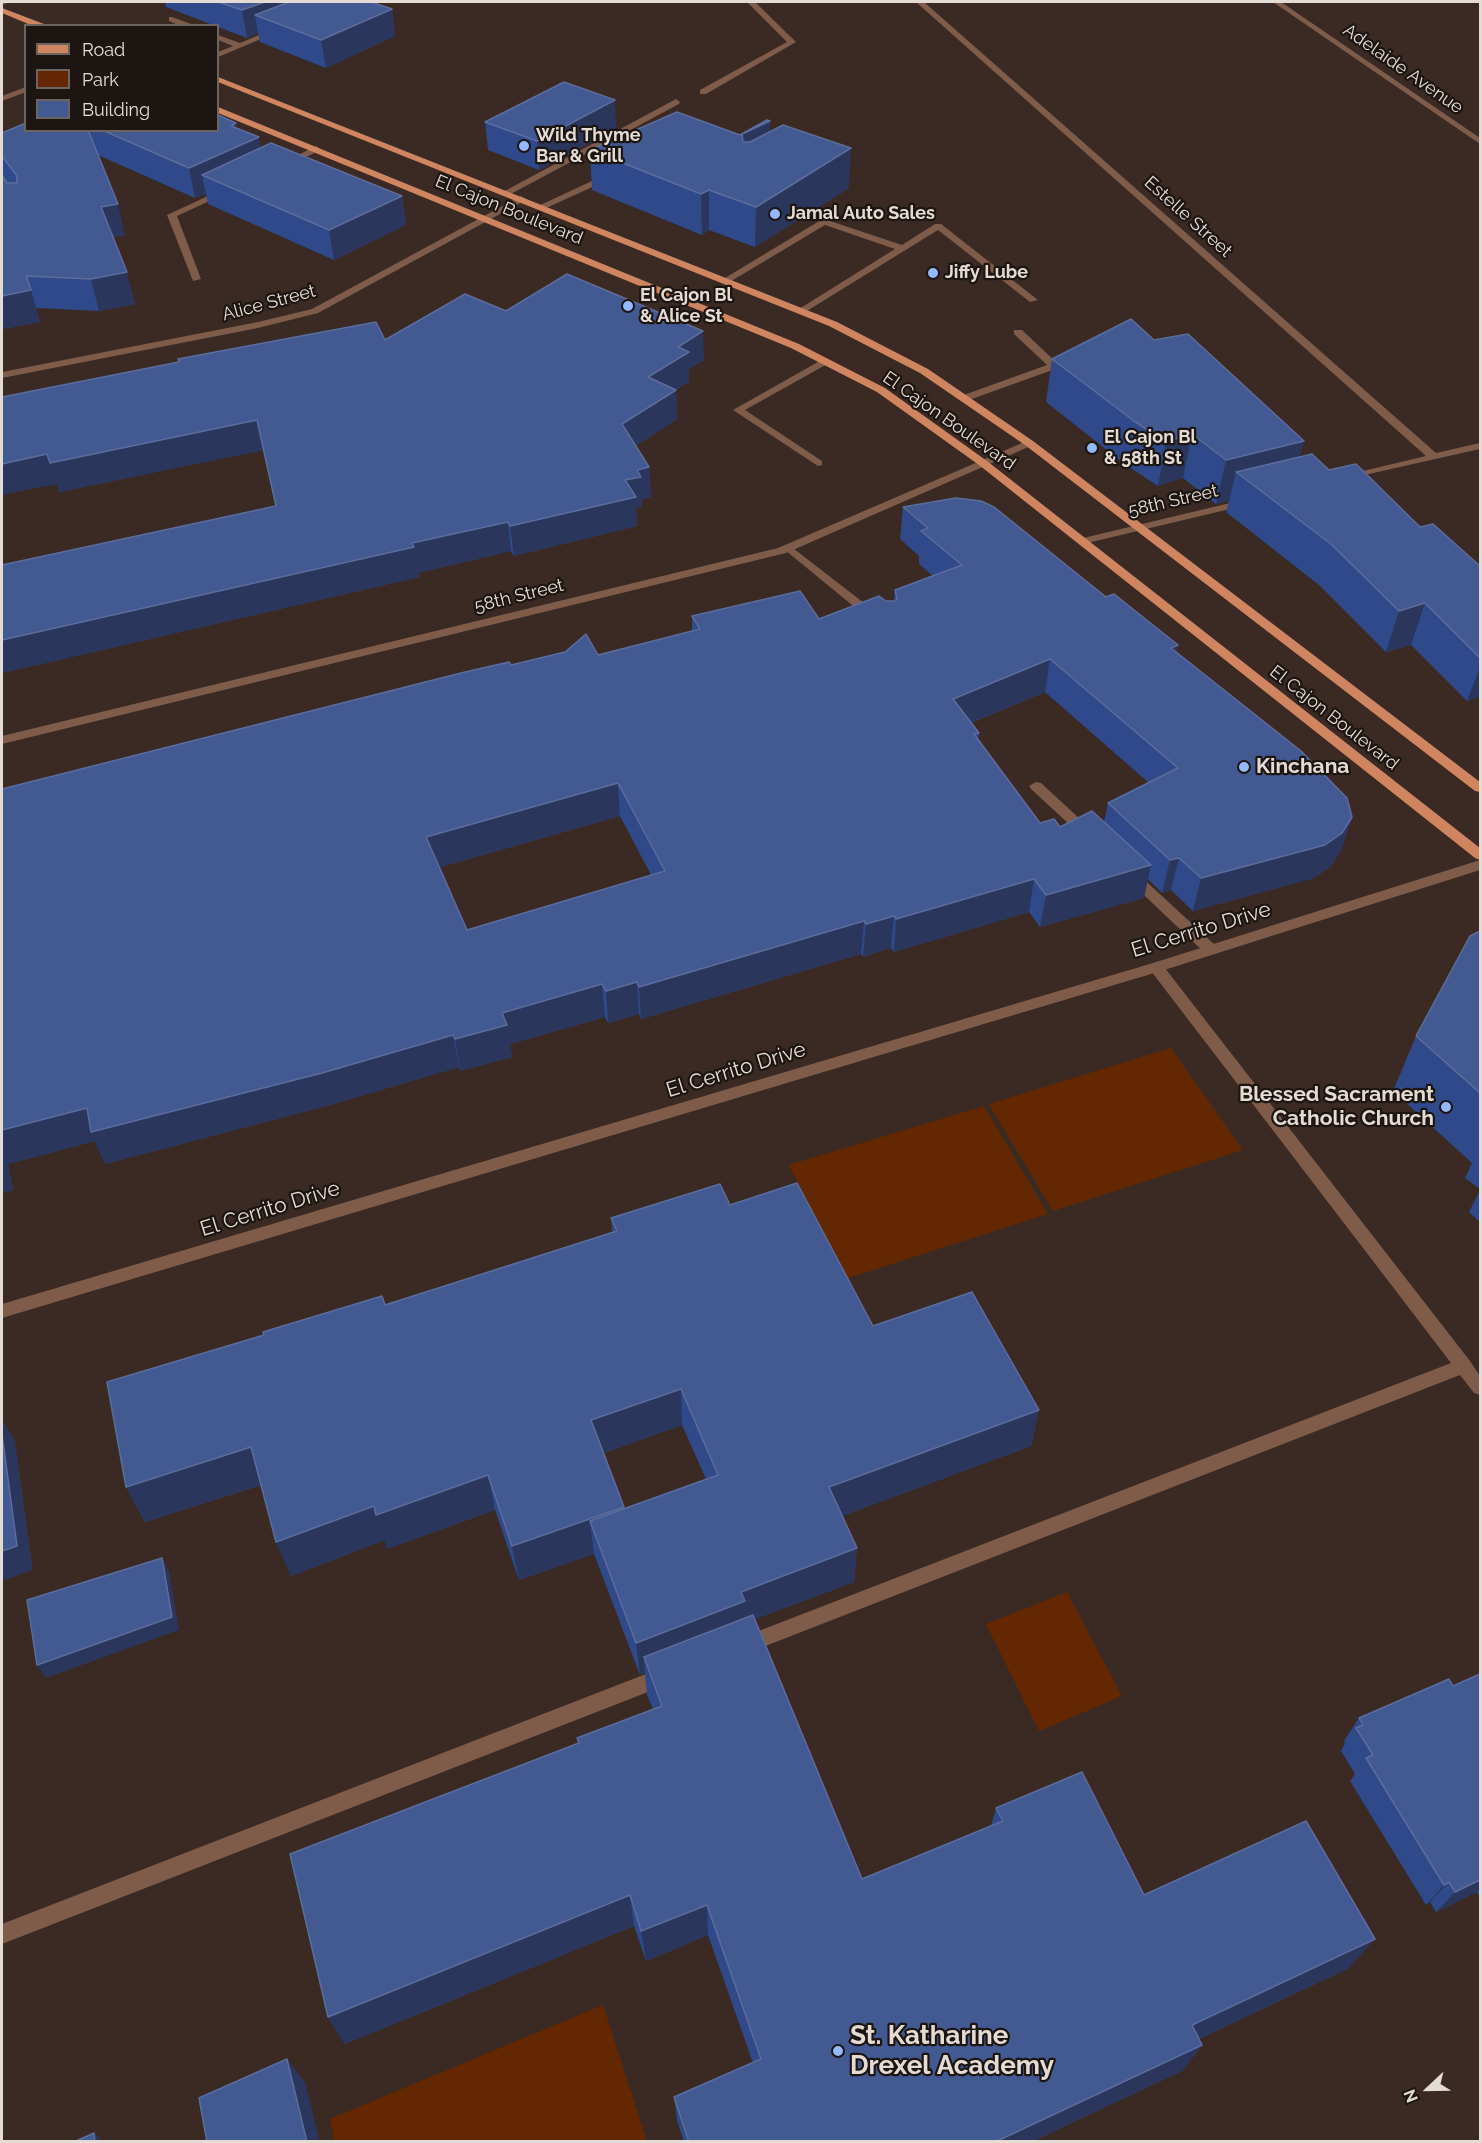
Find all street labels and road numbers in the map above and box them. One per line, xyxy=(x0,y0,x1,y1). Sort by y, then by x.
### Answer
street label: Adelaide Avenue xyxy=(1339,19,1467,119)
street label: El Cajon Boulevard xyxy=(432,170,586,250)
street label: Estelle Street xyxy=(1140,172,1236,262)
street label: Alice Street xyxy=(220,280,318,326)
street label: El Cajon Boulevard xyxy=(878,367,1020,475)
street label: 58th Street xyxy=(1126,480,1220,522)
street label: 58th Street xyxy=(472,574,566,618)
street label: El Cajon Boulevard xyxy=(1265,661,1403,775)
street label: El Cerrito Drive xyxy=(1128,897,1274,963)
street label: El Cerrito Drive xyxy=(663,1037,809,1103)
street label: El Cerrito Drive xyxy=(197,1176,343,1242)

